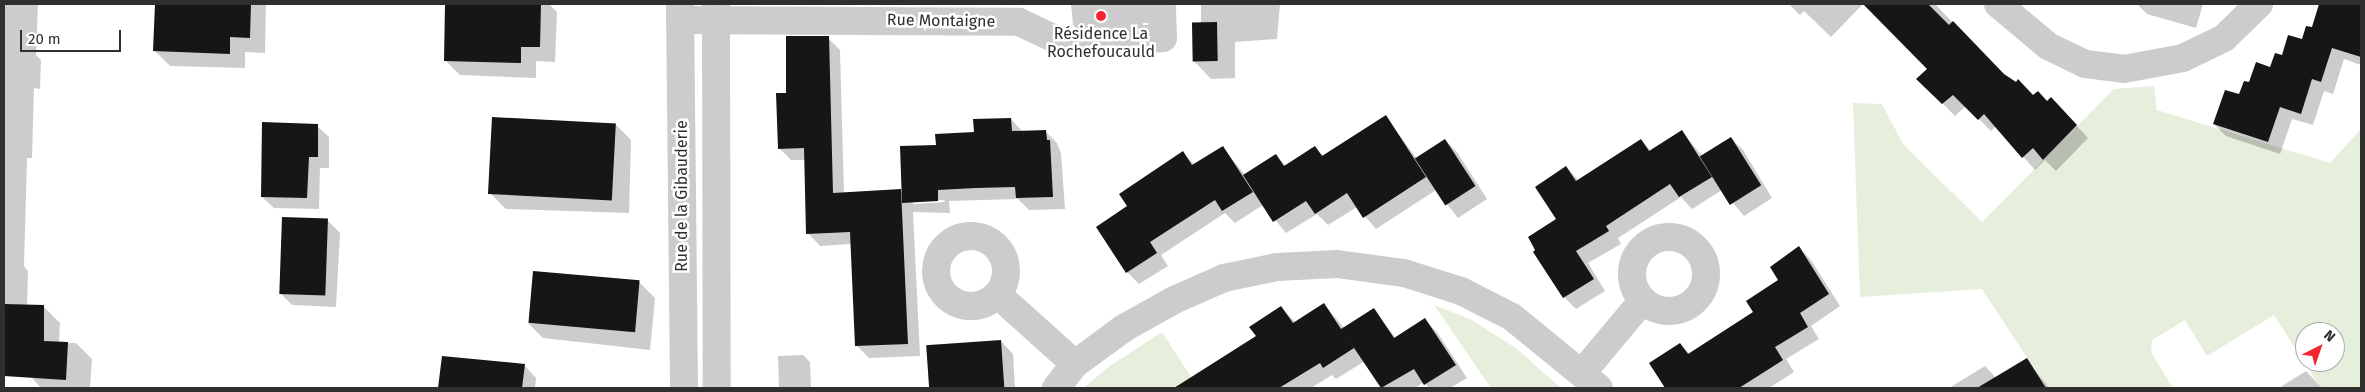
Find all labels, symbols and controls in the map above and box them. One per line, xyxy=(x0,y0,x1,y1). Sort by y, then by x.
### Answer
street label: Rue Montaigne xyxy=(887,10,995,32)
marker: Résidence La Rochefoucauld xyxy=(1095,10,1107,22)
scale bar xyxy=(22,20,124,52)
place label: Résidence La Rochefoucauld xyxy=(1047,24,1155,62)
text: 20 m xyxy=(28,30,61,48)
street label: Rue de la Gibauderie xyxy=(672,120,692,272)
north arrow xyxy=(2295,322,2345,372)
text: N xyxy=(2320,327,2339,346)

